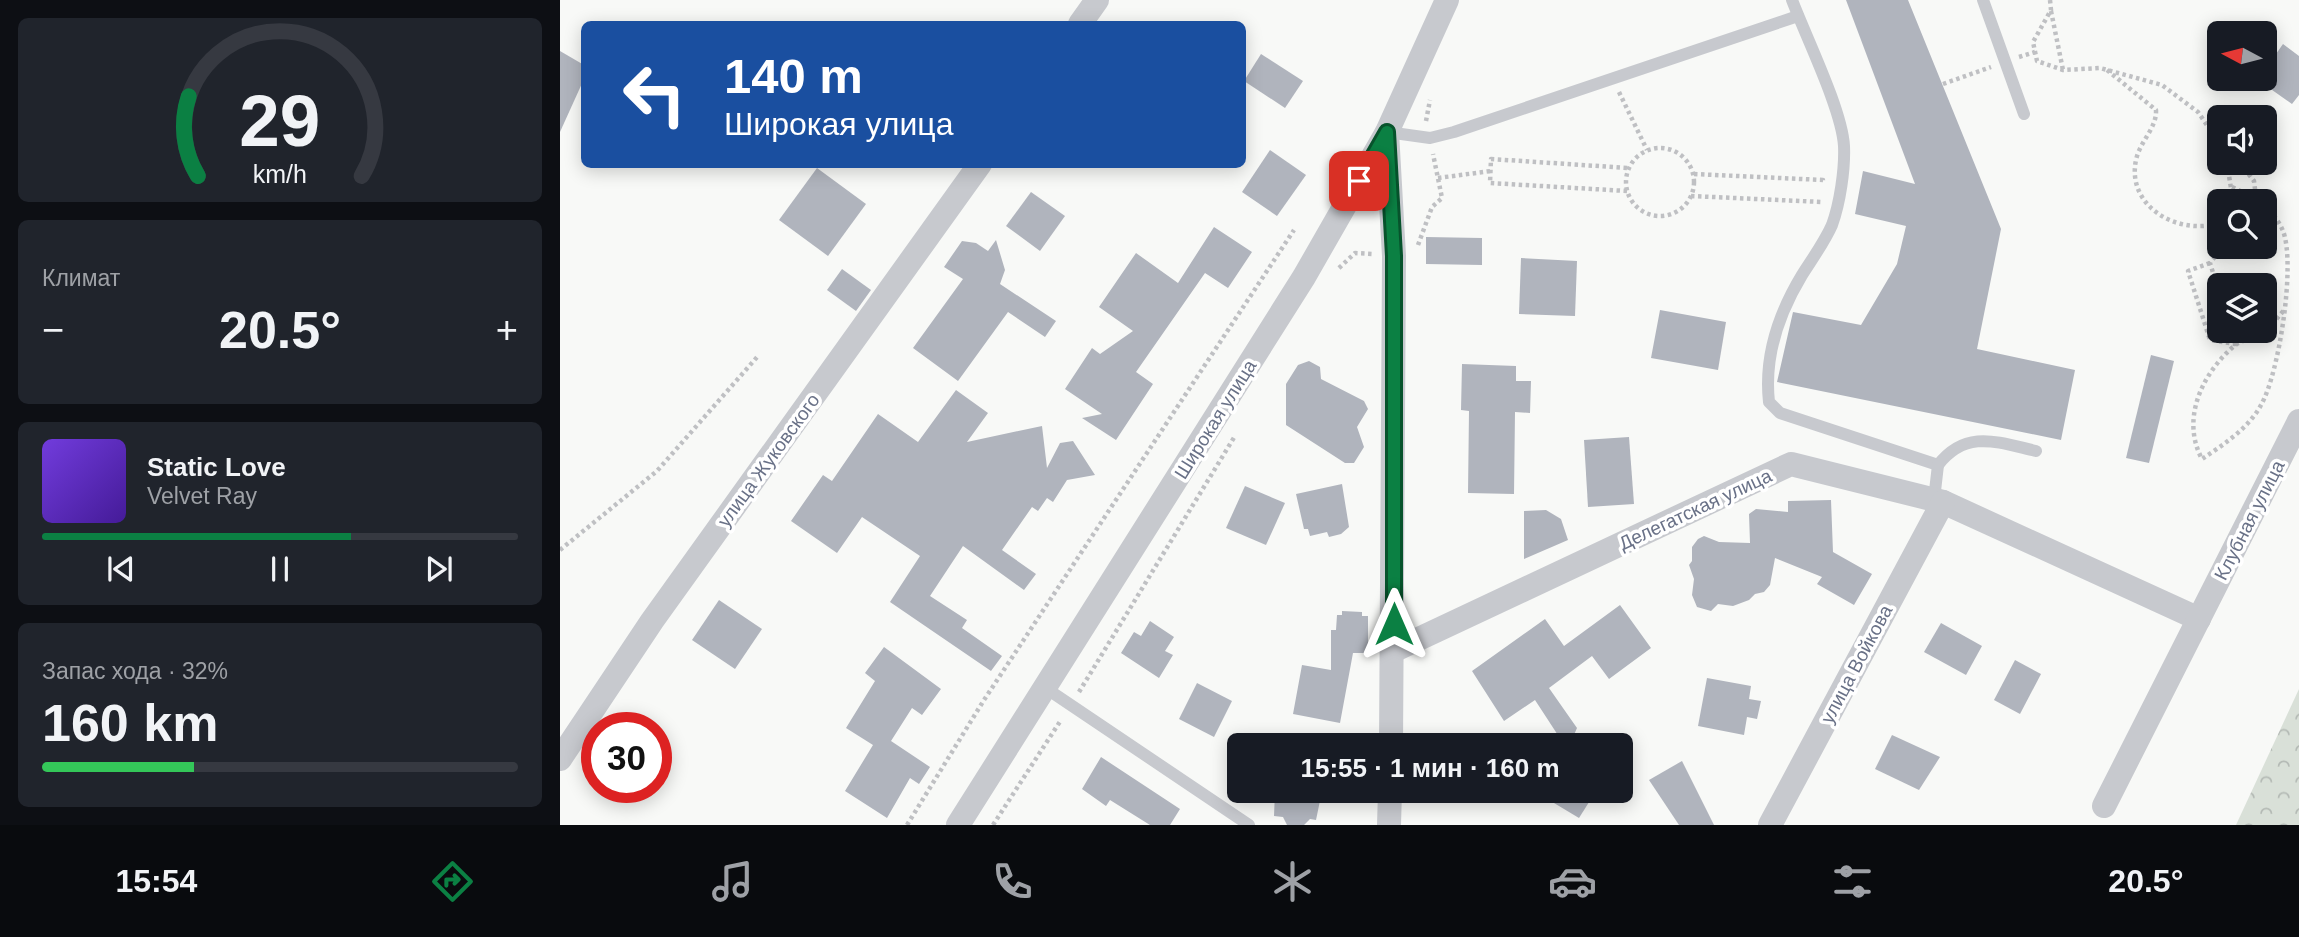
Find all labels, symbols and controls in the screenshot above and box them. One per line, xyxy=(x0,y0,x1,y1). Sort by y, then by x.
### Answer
north arrow xyxy=(2207,21,2277,91)
map controls xyxy=(2207,21,2277,343)
icon: left xyxy=(609,49,700,140)
text: 140 m xyxy=(724,49,863,103)
text: 29 xyxy=(240,80,320,161)
button: sound xyxy=(2207,105,2277,175)
text: Широкая улица xyxy=(724,106,953,142)
pin xyxy=(1329,151,1389,211)
text: km/h xyxy=(253,160,307,188)
icon: arrive xyxy=(1340,162,1378,200)
button: search xyxy=(2207,189,2277,259)
text: Климат xyxy=(42,265,120,291)
button: layers xyxy=(2207,273,2277,343)
text: 20.5° xyxy=(219,301,341,359)
text: − xyxy=(42,309,64,351)
text: + xyxy=(496,309,518,351)
street label: Широкая улица xyxy=(1170,356,1261,483)
street label: улица Жуковского xyxy=(713,390,824,531)
text: Static Love xyxy=(147,452,286,482)
street label: Клубная улица xyxy=(2210,456,2289,584)
street label: Делегатская улица xyxy=(1615,465,1775,554)
text: Velvet Ray xyxy=(147,483,257,509)
icon: previous xyxy=(102,550,140,588)
icon: pause xyxy=(261,550,299,588)
icon: next xyxy=(420,550,458,588)
position arrow xyxy=(1357,587,1431,661)
street label: улица Войкова xyxy=(1816,601,1897,727)
text: Запас хода · 32% xyxy=(42,658,228,684)
text: 160 km xyxy=(42,694,218,752)
speed limit sign: 30 xyxy=(581,712,672,803)
text: 15:55 · 1 мин · 160 m xyxy=(1300,753,1560,783)
icon: directions xyxy=(428,857,477,906)
icon: music xyxy=(708,857,757,906)
icon: phone xyxy=(988,857,1037,906)
icon: climate xyxy=(1268,857,1317,906)
icon: car xyxy=(1548,857,1597,906)
icon: filters xyxy=(1828,857,1877,906)
text: 15:54 xyxy=(116,863,197,899)
text: 20.5° xyxy=(2108,863,2183,899)

